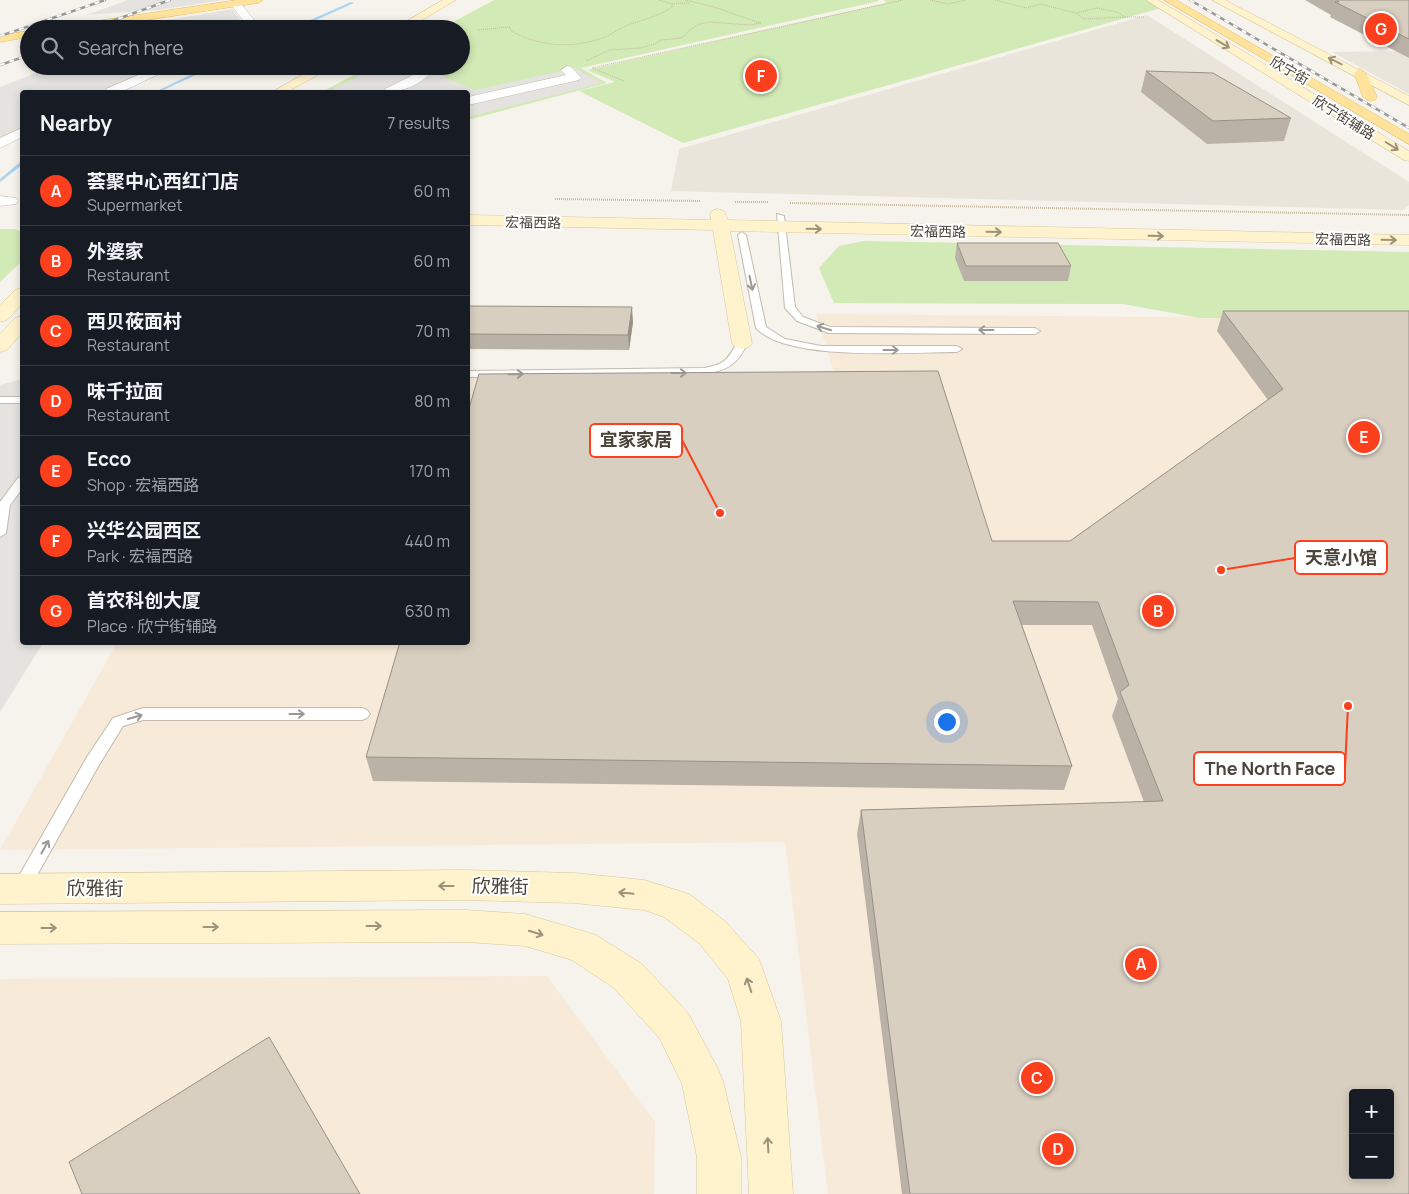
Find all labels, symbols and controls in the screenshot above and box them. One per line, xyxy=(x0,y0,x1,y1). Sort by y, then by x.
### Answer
pin: G xyxy=(1365,10,1397,48)
search box xyxy=(20,20,470,75)
icon: search xyxy=(38,34,66,62)
text: Search here xyxy=(78,35,184,61)
one-way arrow xyxy=(1215,39,1229,49)
street label: 欣宁街 xyxy=(1267,51,1313,89)
one-way arrow xyxy=(1328,56,1343,65)
pin: F xyxy=(745,57,777,95)
street label: 欣宁街辅路 xyxy=(1309,90,1379,144)
text: Nearby xyxy=(40,109,112,137)
text: 7 results xyxy=(387,112,450,134)
one-way arrow xyxy=(1384,142,1398,152)
text: 荟聚中心西红门店 xyxy=(87,168,239,194)
text: A xyxy=(51,180,61,202)
text: 60 m xyxy=(414,180,450,202)
text: Supermarket xyxy=(87,194,183,216)
street label: 宏福西路 xyxy=(505,212,561,232)
street label: 宏福西路 xyxy=(910,221,966,241)
one-way arrow xyxy=(805,224,821,234)
one-way arrow xyxy=(985,228,1001,237)
street label: 宏福西路 xyxy=(1315,229,1371,249)
one-way arrow xyxy=(1148,231,1164,240)
one-way arrow xyxy=(1380,235,1396,245)
text: 外婆家 xyxy=(87,238,144,264)
text: B xyxy=(51,250,61,272)
text: 60 m xyxy=(414,250,450,272)
text: Restaurant xyxy=(87,264,170,286)
one-way arrow xyxy=(747,275,756,291)
text: 西贝莜面村 xyxy=(87,308,182,334)
text: C xyxy=(50,320,62,342)
text: 70 m xyxy=(415,320,450,342)
one-way arrow xyxy=(817,322,833,332)
one-way arrow xyxy=(979,325,995,335)
text: Restaurant xyxy=(87,334,170,356)
one-way arrow xyxy=(882,345,899,355)
one-way arrow xyxy=(670,368,686,378)
one-way arrow xyxy=(508,369,524,379)
text: 味千拉面 xyxy=(87,378,163,404)
text: D xyxy=(50,390,62,412)
text: 80 m xyxy=(414,390,450,412)
text: Restaurant xyxy=(87,404,170,426)
pin: E xyxy=(1348,418,1380,456)
callout: 宜家家居 xyxy=(590,424,682,457)
text: 宜家家居 xyxy=(600,427,672,451)
text: Ecco xyxy=(87,446,131,472)
text: E xyxy=(51,460,61,482)
text: 170 m xyxy=(409,460,450,482)
text: Shop · 宏福西路 xyxy=(87,474,199,496)
text: 兴华公园西区 xyxy=(87,517,201,543)
text: F xyxy=(52,530,60,552)
text: 440 m xyxy=(404,530,450,552)
callout: 天意小馆 xyxy=(1295,541,1387,574)
text: Park · 宏福西路 xyxy=(87,545,193,567)
text: 天意小馆 xyxy=(1305,545,1377,569)
text: 首农科创大厦 xyxy=(87,587,201,613)
pin: B xyxy=(1142,592,1174,630)
text: G xyxy=(50,600,62,622)
text: 630 m xyxy=(405,600,450,622)
text: Place · 欣宁街辅路 xyxy=(87,615,217,637)
one-way arrow xyxy=(288,709,305,719)
your location xyxy=(934,709,960,735)
one-way arrow xyxy=(127,711,143,721)
callout: The North Face xyxy=(1194,752,1345,785)
text: The North Face xyxy=(1205,756,1336,780)
one-way arrow xyxy=(40,839,50,854)
street label: 欣雅街 xyxy=(471,873,529,899)
street label: 欣雅街 xyxy=(66,875,124,901)
one-way arrow xyxy=(438,881,454,890)
one-way arrow xyxy=(618,888,634,898)
one-way arrow xyxy=(365,921,381,931)
one-way arrow xyxy=(202,922,219,932)
one-way arrow xyxy=(40,923,56,933)
one-way arrow xyxy=(527,929,543,939)
pin: A xyxy=(1125,945,1157,983)
one-way arrow xyxy=(744,978,753,993)
pin: C xyxy=(1021,1059,1053,1097)
map controls xyxy=(1349,1089,1394,1179)
button: + xyxy=(1349,1089,1394,1134)
pin: D xyxy=(1042,1130,1074,1168)
button: − xyxy=(1349,1134,1394,1179)
one-way arrow xyxy=(763,1138,772,1154)

